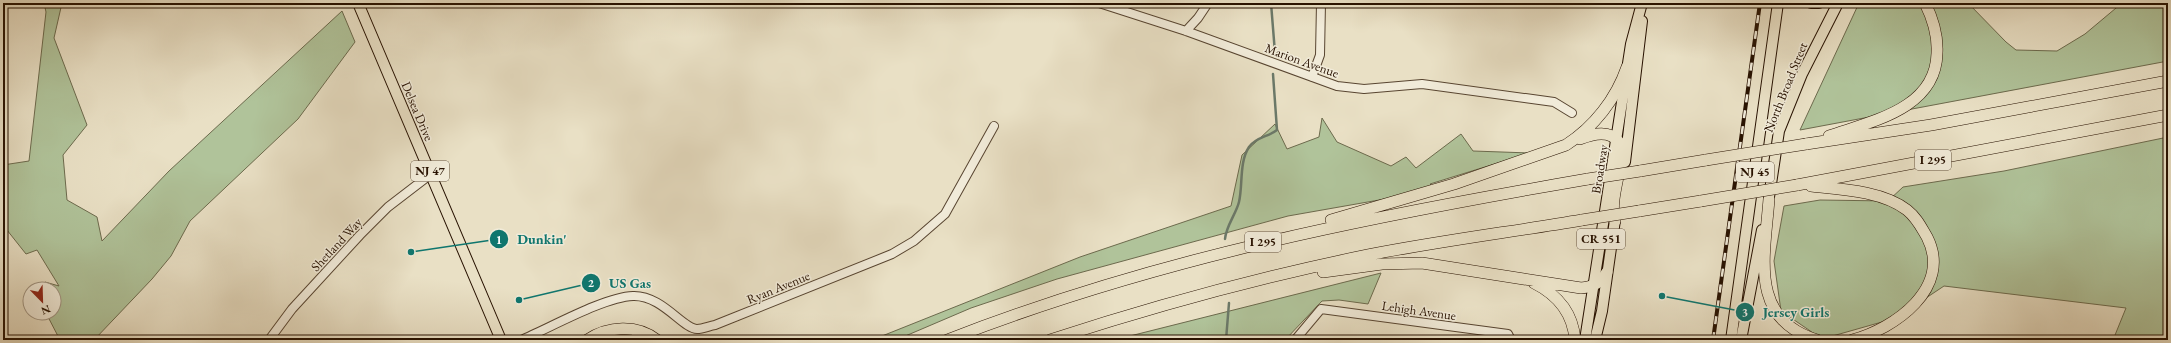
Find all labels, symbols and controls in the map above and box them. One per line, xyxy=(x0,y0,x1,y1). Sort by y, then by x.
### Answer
street label: Marion Avenue xyxy=(1263,39,1341,82)
street label: North Broad Street xyxy=(1760,40,1811,135)
street label: Delsea Drive xyxy=(397,79,438,143)
street label: Broadway xyxy=(1587,143,1612,195)
road number: I 295 xyxy=(1915,150,1951,170)
road number: NJ 47 xyxy=(411,161,449,181)
road number: NJ 45 xyxy=(1736,162,1774,182)
street label: Shetland Way xyxy=(307,214,366,275)
callout: Dunkin' xyxy=(489,226,574,252)
road number: CR 551 xyxy=(1577,229,1625,249)
text: Dunkin' xyxy=(517,230,567,248)
text: 1 xyxy=(496,232,502,248)
road number: I 295 xyxy=(1245,232,1281,252)
street label: Ryan Avenue xyxy=(744,267,812,308)
callout: US Gas xyxy=(581,270,659,296)
text: US Gas xyxy=(609,274,651,292)
text: 2 xyxy=(588,275,595,291)
north arrow xyxy=(22,281,62,321)
street label: Lehigh Avenue xyxy=(1381,297,1457,324)
callout: Jersey Girls xyxy=(1735,299,1837,325)
text: N xyxy=(39,302,53,318)
text: Jersey Girls xyxy=(1761,303,1829,321)
text: 3 xyxy=(1742,304,1748,320)

